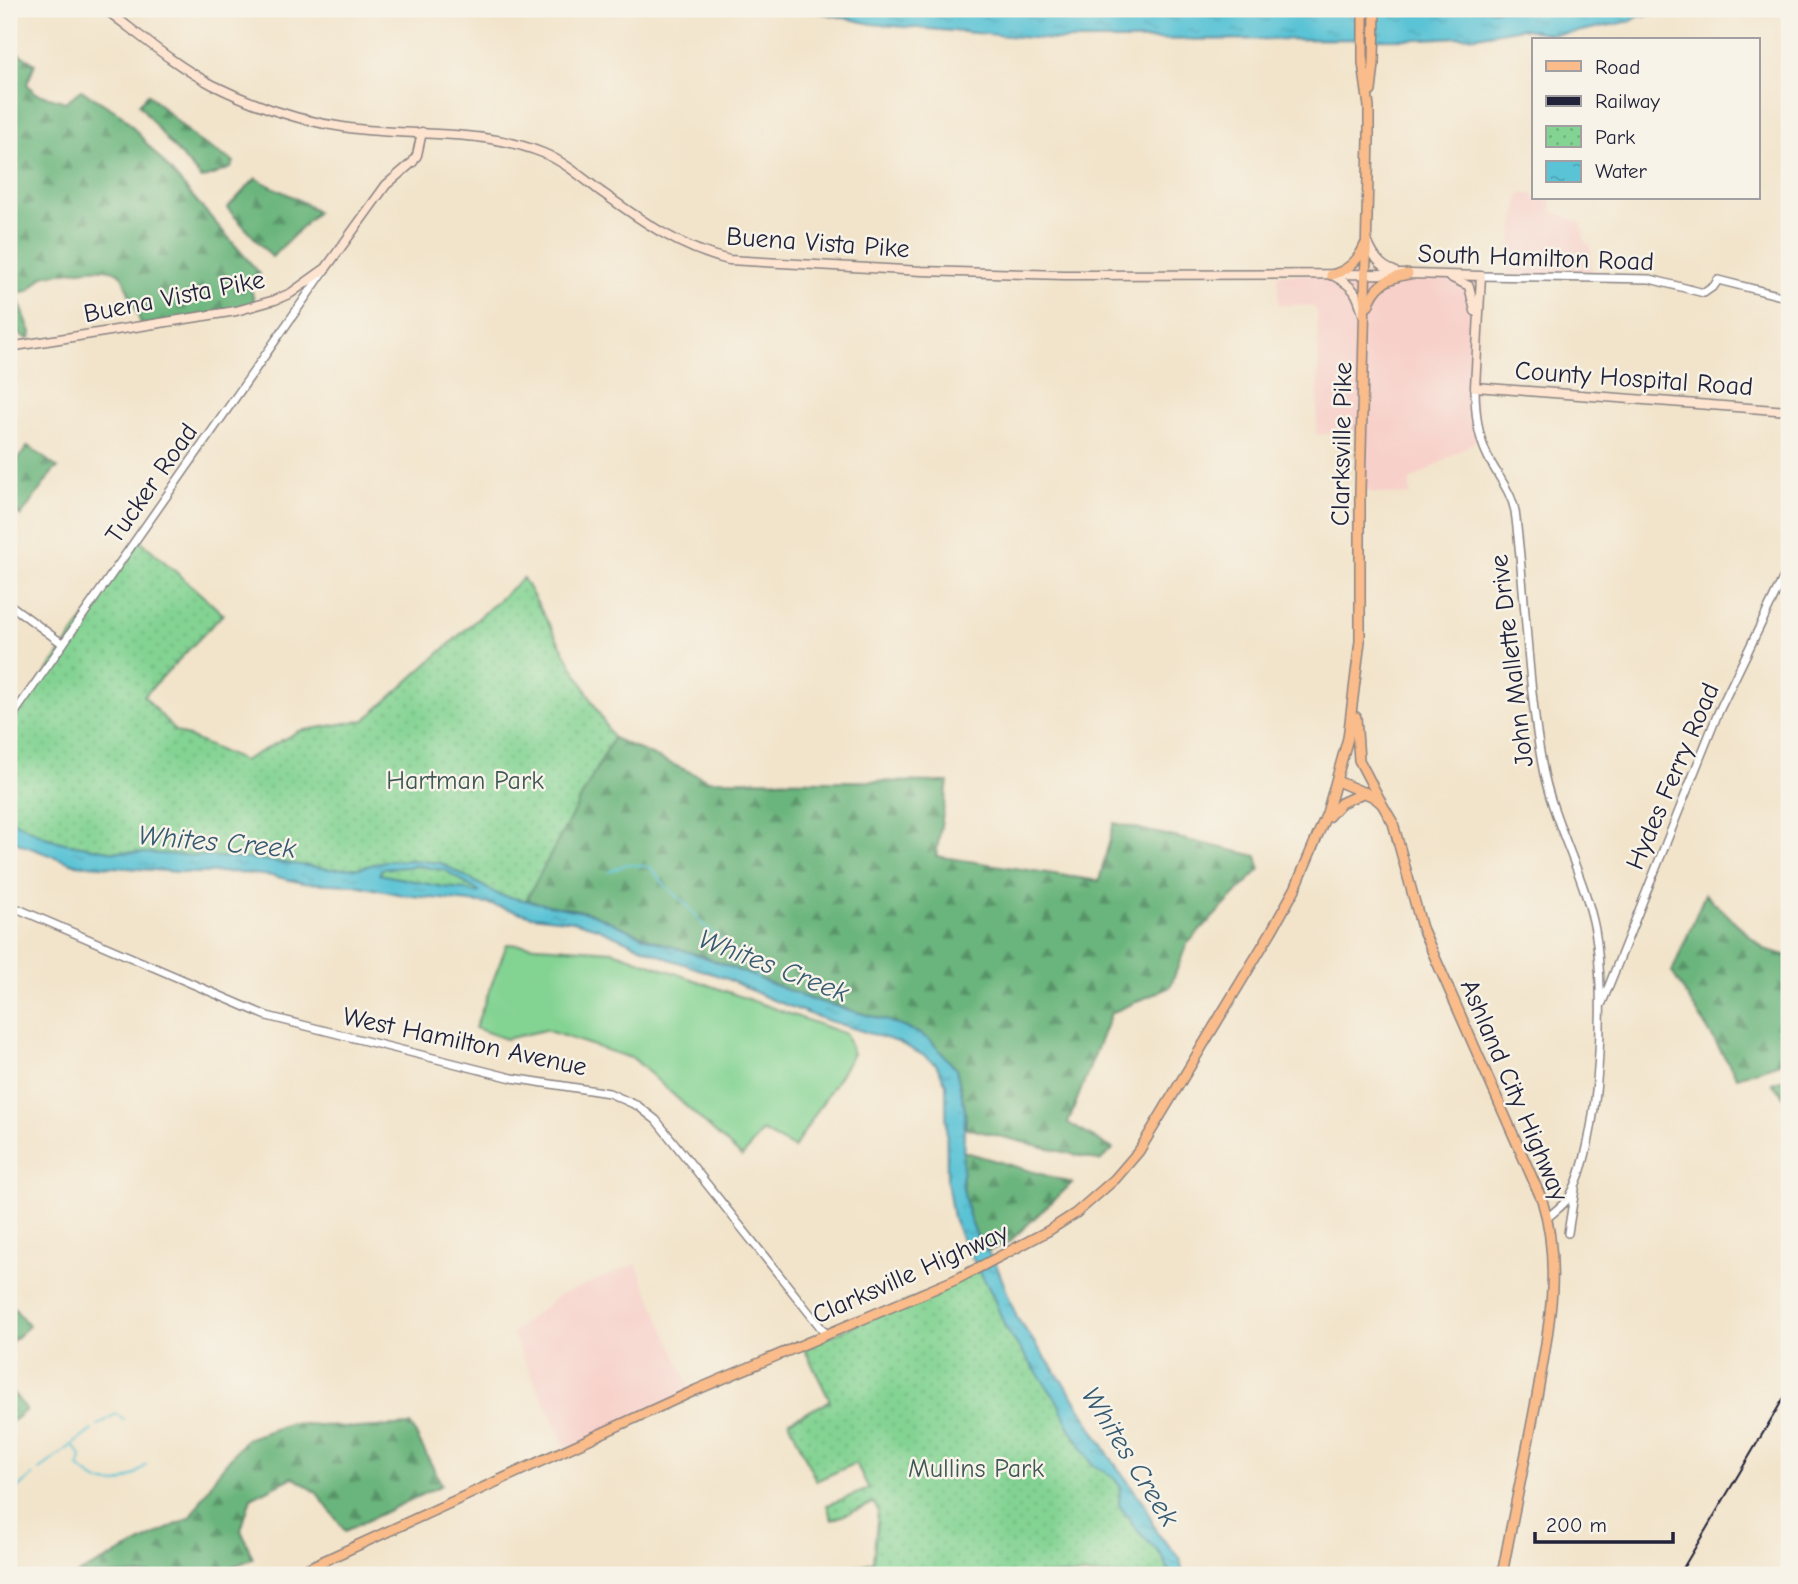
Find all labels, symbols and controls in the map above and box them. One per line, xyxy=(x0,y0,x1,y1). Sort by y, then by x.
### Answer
legend xyxy=(1532,38,1759,200)
text: Road xyxy=(1595,55,1640,79)
text: Railway xyxy=(1595,89,1660,113)
text: Park xyxy=(1595,125,1635,149)
text: Water xyxy=(1595,159,1648,183)
street label: Buena Vista Pike xyxy=(725,222,911,264)
street label: South Hamilton Road xyxy=(1417,239,1655,277)
street label: Buena Vista Pike xyxy=(81,265,267,329)
street label: County Hospital Road xyxy=(1514,356,1754,402)
street label: Clarksville Pike xyxy=(1326,362,1358,526)
street label: Tucker Road xyxy=(99,418,204,549)
street label: John Mallette Drive xyxy=(1484,553,1540,769)
street label: Hydes Ferry Road xyxy=(1620,678,1726,874)
park label: Hartman Park xyxy=(386,766,544,796)
water label: Whites Creek xyxy=(137,819,298,865)
water label: Whites Creek xyxy=(694,923,854,1009)
street label: Ashland City Highway xyxy=(1454,975,1575,1206)
street label: West Hamilton Avenue xyxy=(340,1001,590,1083)
street label: Clarksville Highway xyxy=(808,1217,1013,1331)
water label: Whites Creek xyxy=(1075,1381,1186,1532)
park label: Mullins Park xyxy=(908,1454,1044,1484)
scale bar xyxy=(1535,1500,1674,1544)
text: 200 m xyxy=(1546,1513,1607,1537)

